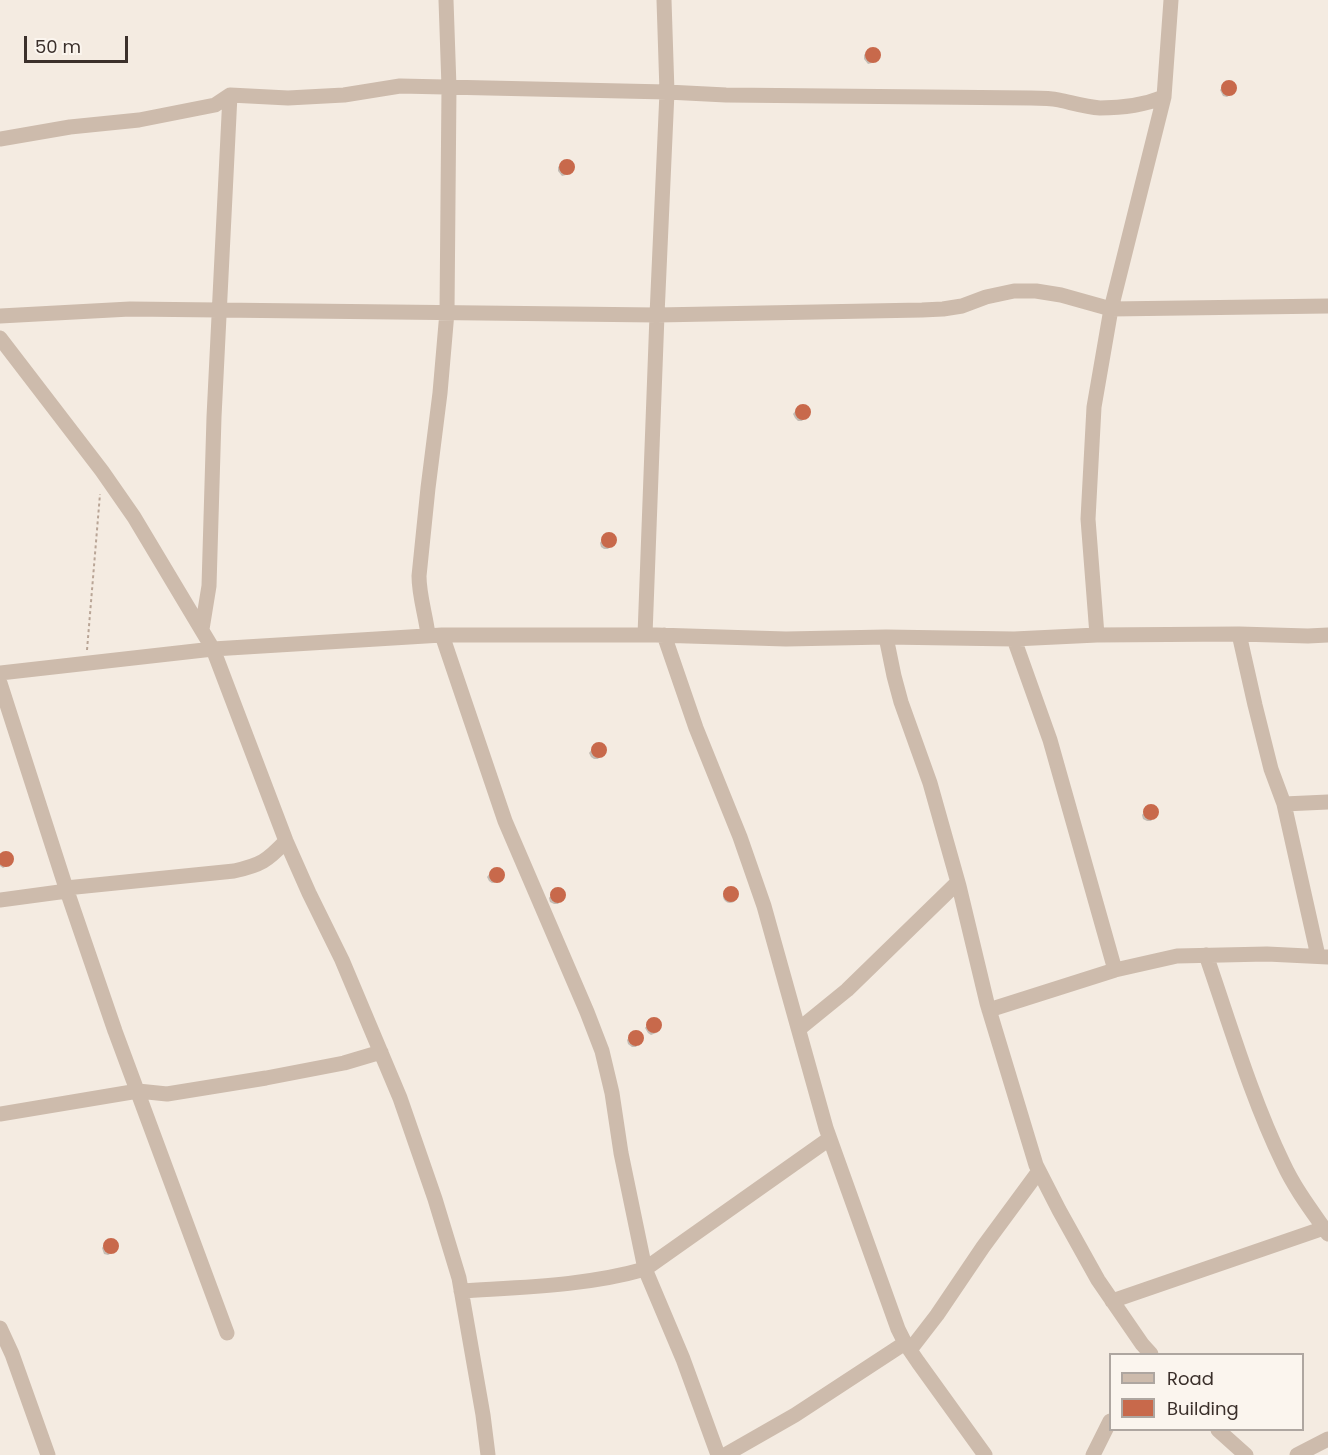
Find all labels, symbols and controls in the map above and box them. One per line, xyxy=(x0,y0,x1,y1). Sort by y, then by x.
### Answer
scale bar xyxy=(27,24,130,62)
text: 50 m xyxy=(35,34,81,59)
legend xyxy=(1109,1353,1304,1431)
text: Road xyxy=(1167,1366,1214,1391)
text: Building xyxy=(1167,1396,1239,1421)

